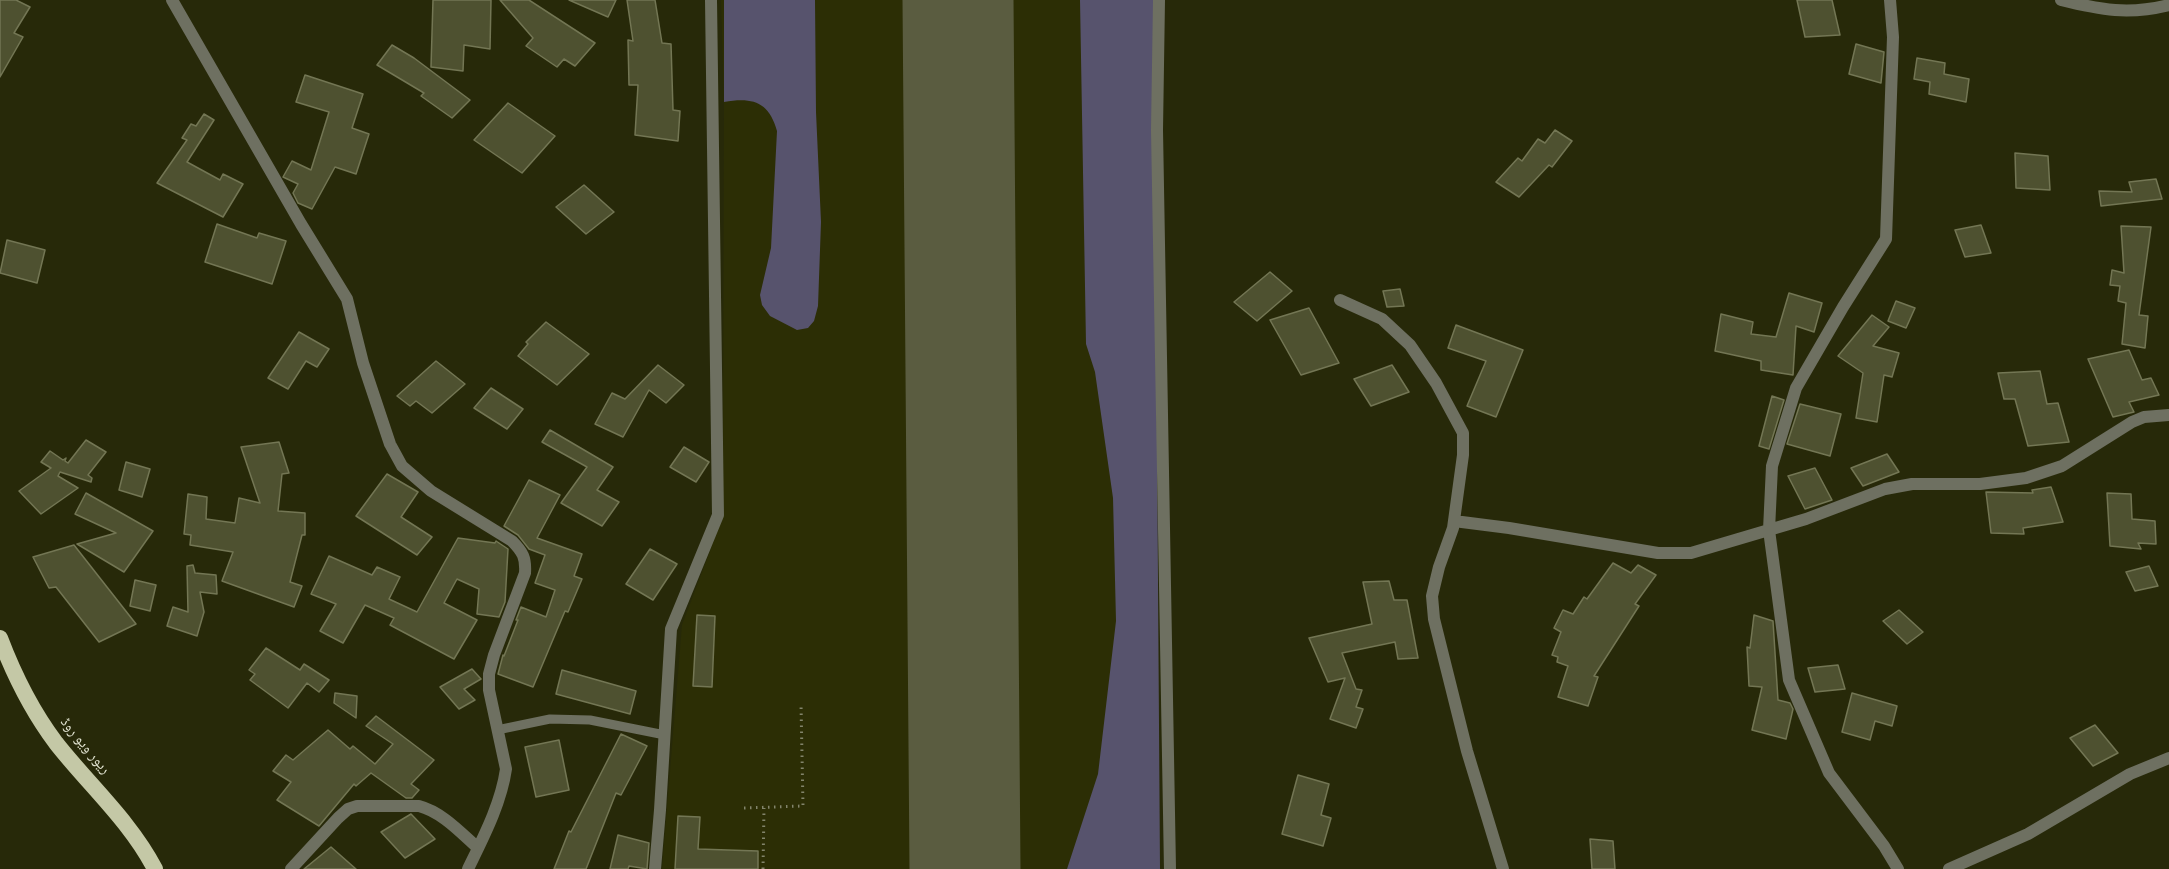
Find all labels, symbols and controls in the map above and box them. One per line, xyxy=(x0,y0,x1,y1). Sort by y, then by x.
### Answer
street label: ریور ویو روڈ xyxy=(56,714,114,778)

